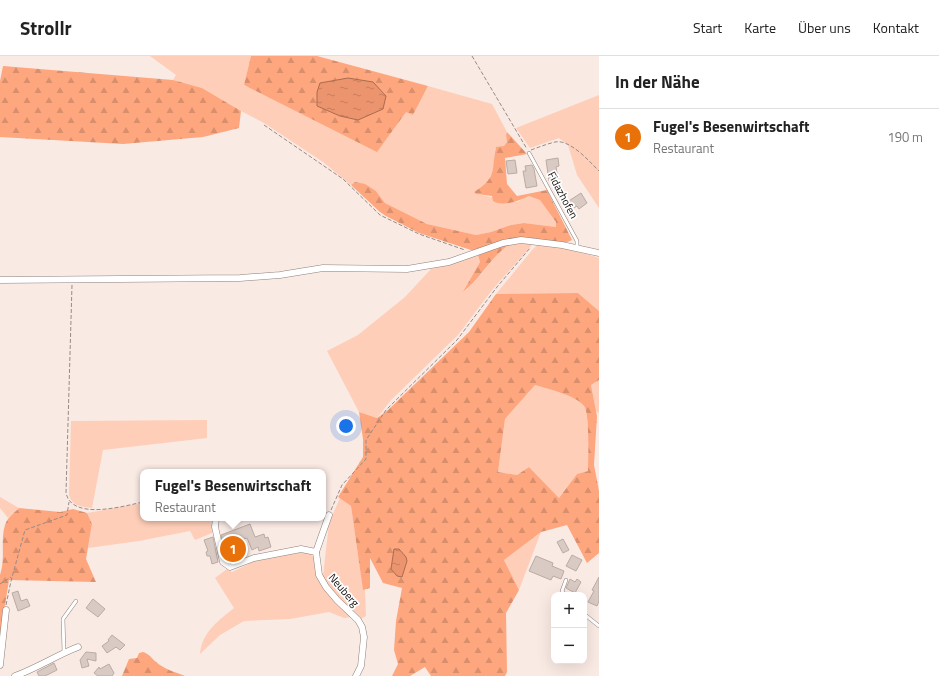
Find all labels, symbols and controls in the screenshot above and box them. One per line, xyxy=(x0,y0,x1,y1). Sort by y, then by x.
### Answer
text: Strollr xyxy=(20,13,72,42)
text: Start xyxy=(693,17,722,38)
text: Karte xyxy=(744,17,776,38)
text: Über uns xyxy=(798,17,851,38)
text: Kontakt xyxy=(873,17,919,38)
text: In der Nähe xyxy=(615,69,700,95)
text: Fugel's Besenwirtschaft xyxy=(653,115,810,138)
text: 1 xyxy=(624,127,632,147)
text: 190 m xyxy=(887,127,923,147)
text: Restaurant xyxy=(653,138,714,158)
street label: Fidazhofen xyxy=(544,169,582,221)
your location xyxy=(336,416,356,436)
popup xyxy=(140,469,326,521)
text: Fugel's Besenwirtschaft xyxy=(155,474,311,497)
text: Restaurant xyxy=(155,497,216,517)
pin: 1 xyxy=(220,534,246,564)
street label: Neuberg xyxy=(325,570,363,610)
map controls xyxy=(551,592,587,664)
button: + xyxy=(551,592,587,628)
button: − xyxy=(551,628,587,664)

